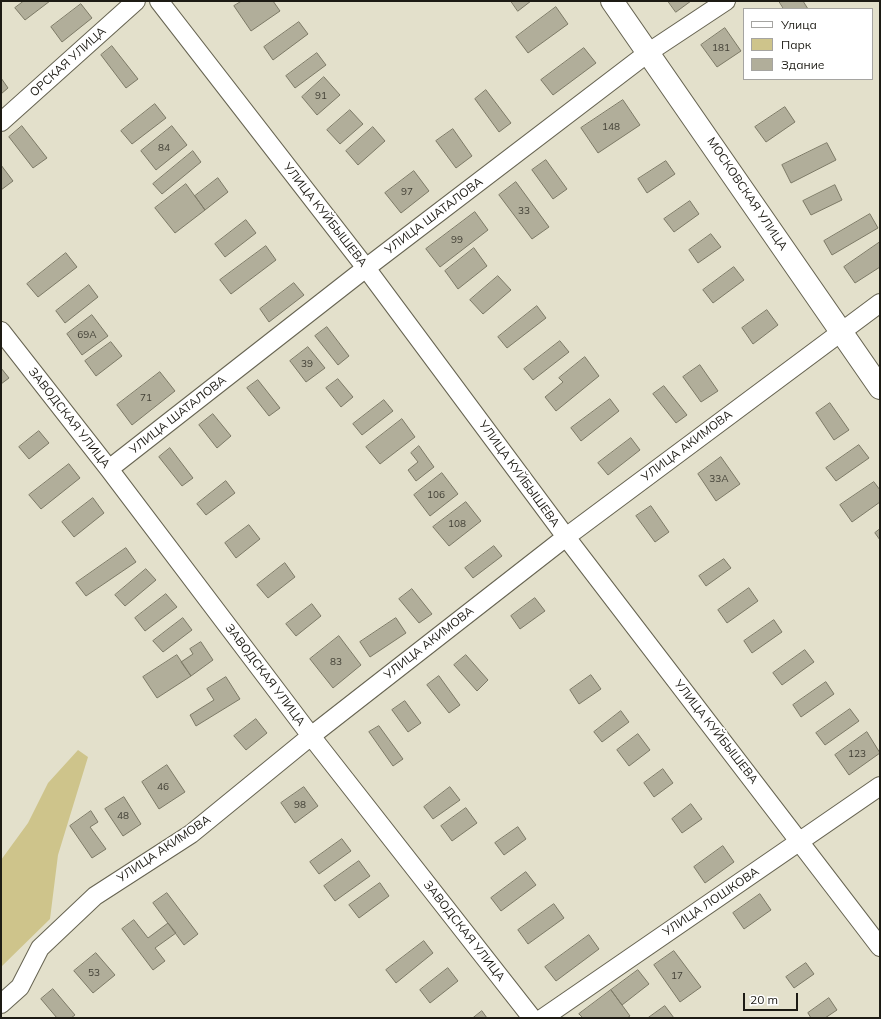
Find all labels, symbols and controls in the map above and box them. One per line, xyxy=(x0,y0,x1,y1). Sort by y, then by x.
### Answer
legend xyxy=(743,8,873,80)
text: Улица xyxy=(781,17,817,32)
street label: ОРСКАЯ УЛИЦА xyxy=(27,24,109,100)
text: Парк xyxy=(781,37,811,52)
house number: 181 xyxy=(712,42,730,54)
text: Здание xyxy=(781,57,824,72)
house number: 91 xyxy=(315,90,327,102)
house number: 148 xyxy=(602,121,620,133)
street label: МОСКОВСКАЯ УЛИЦА xyxy=(704,135,790,253)
house number: 84 xyxy=(158,142,170,154)
street label: УЛИЦА КУЙБЫШЕВА xyxy=(280,160,370,270)
street label: УЛИЦА ШАТАЛОВА xyxy=(382,174,486,258)
house number: 97 xyxy=(401,186,413,198)
house number: 33 xyxy=(518,205,530,217)
house number: 99 xyxy=(451,234,463,246)
house number: 69А xyxy=(77,329,97,341)
house number: 39 xyxy=(301,358,313,370)
street label: ЗАВОДСКАЯ УЛИЦА xyxy=(25,365,113,471)
street label: УЛИЦА ШАТАЛОВА xyxy=(127,373,229,457)
house number: 71 xyxy=(140,392,152,404)
street label: УЛИЦА АКИМОВА xyxy=(639,407,735,485)
street label: УЛИЦА КУЙБЫШЕВА xyxy=(476,418,562,530)
house number: 33А xyxy=(709,473,729,485)
house number: 106 xyxy=(427,489,445,501)
house number: 108 xyxy=(448,518,466,530)
street label: УЛИЦА АКИМОВА xyxy=(381,604,477,682)
street label: ЗАВОДСКАЯ УЛИЦА xyxy=(222,621,308,729)
house number: 83 xyxy=(330,656,342,668)
street label: УЛИЦА КУЙБЫШЕВА xyxy=(671,677,761,787)
house number: 123 xyxy=(848,748,866,760)
house number: 46 xyxy=(157,781,169,793)
house number: 98 xyxy=(294,799,306,811)
house number: 48 xyxy=(117,810,129,822)
street label: УЛИЦА АКИМОВА xyxy=(114,812,214,886)
street label: УЛИЦА ЛОШКОВА xyxy=(660,864,762,940)
street label: ЗАВОДСКАЯ УЛИЦА xyxy=(420,878,508,984)
house number: 53 xyxy=(88,967,100,979)
house number: 17 xyxy=(671,970,683,982)
scale bar xyxy=(745,985,800,1011)
text: 20 m xyxy=(750,992,778,1007)

